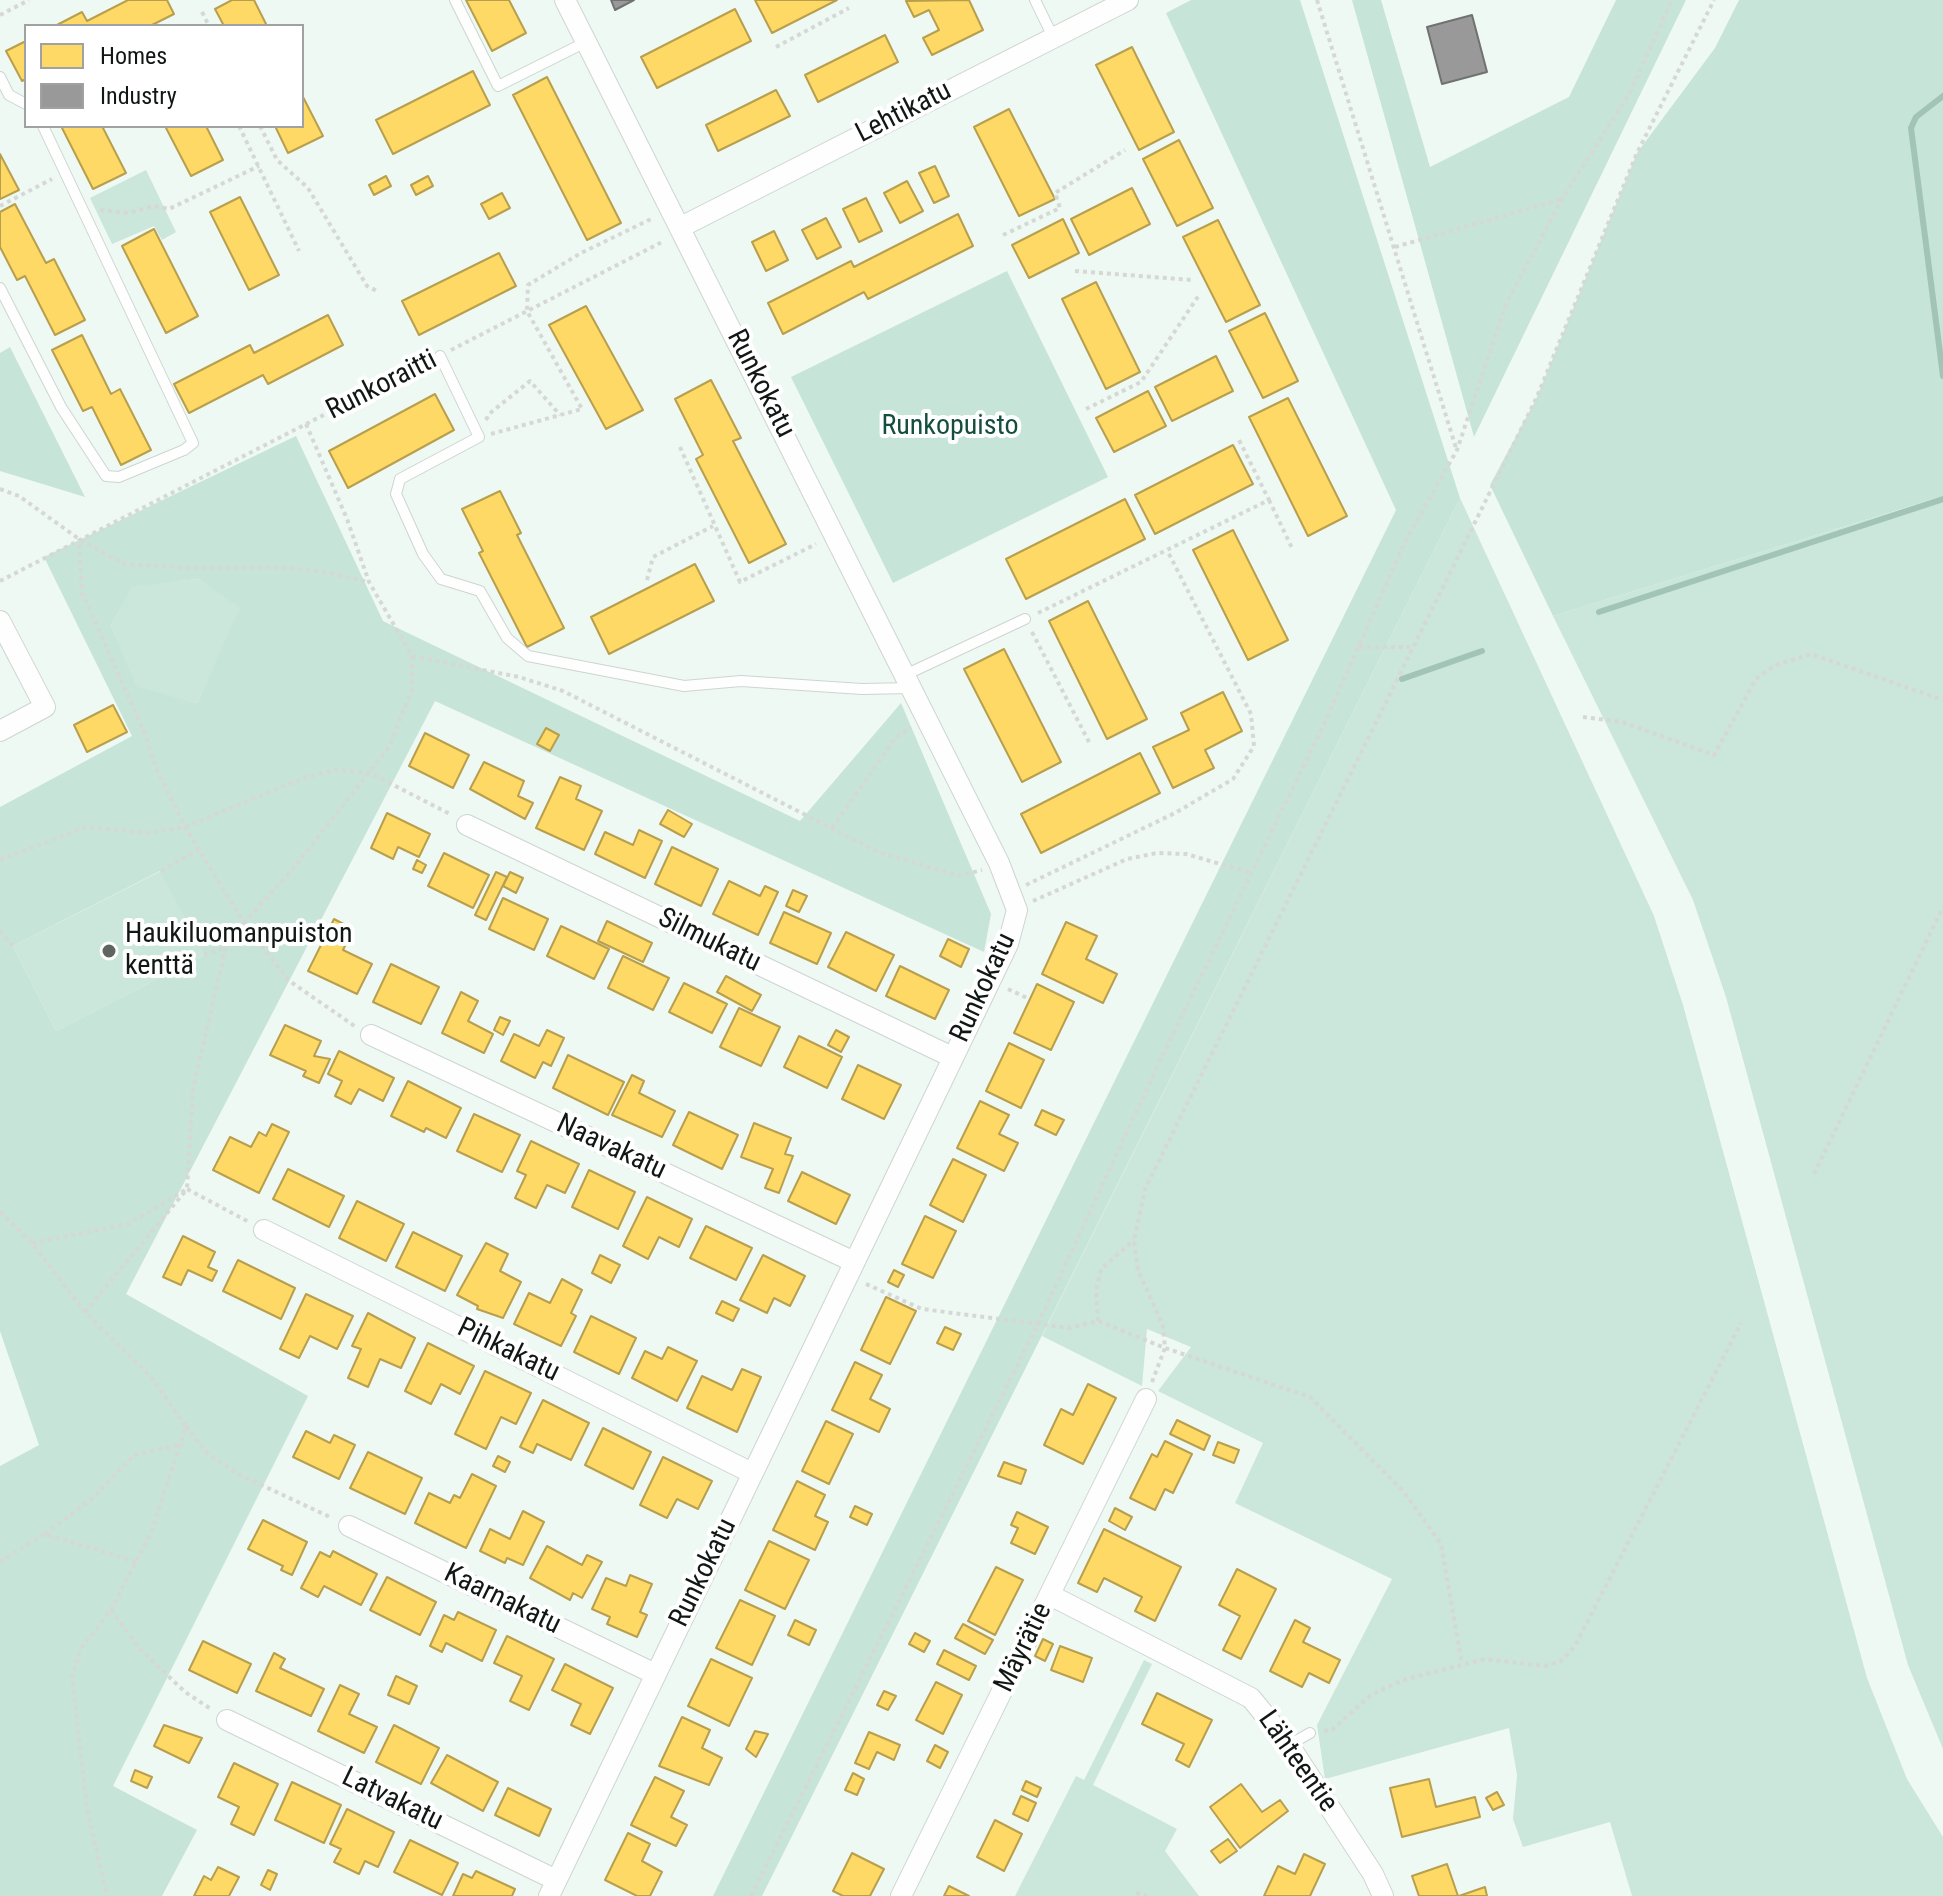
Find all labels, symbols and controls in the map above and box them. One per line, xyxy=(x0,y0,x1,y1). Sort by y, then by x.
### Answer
legend xyxy=(24,24,304,128)
text: Homes xyxy=(100,42,167,70)
street label: Lehtikatu xyxy=(851,75,957,151)
text: Industry xyxy=(100,82,177,110)
street label: Runkokatu xyxy=(719,324,801,444)
street label: Runkoraitti xyxy=(321,344,443,428)
park label: Runkopuisto xyxy=(881,410,1019,444)
street label: Silmukatu xyxy=(652,902,766,980)
place label: Haukiluomanpuiston kenttä xyxy=(125,918,353,984)
street label: Runkokatu xyxy=(944,928,1024,1048)
marker: Haukiluomanpuiston kenttä xyxy=(100,942,118,960)
street label: Naavakatu xyxy=(551,1108,671,1188)
street label: Pihkakatu xyxy=(451,1312,565,1390)
street label: Runkokatu xyxy=(663,1513,745,1633)
street label: Kaarnakatu xyxy=(438,1557,566,1643)
street label: Mäyrätie xyxy=(988,1598,1060,1698)
street label: Lähteentie xyxy=(1250,1705,1344,1819)
street label: Latvakatu xyxy=(336,1761,448,1839)

